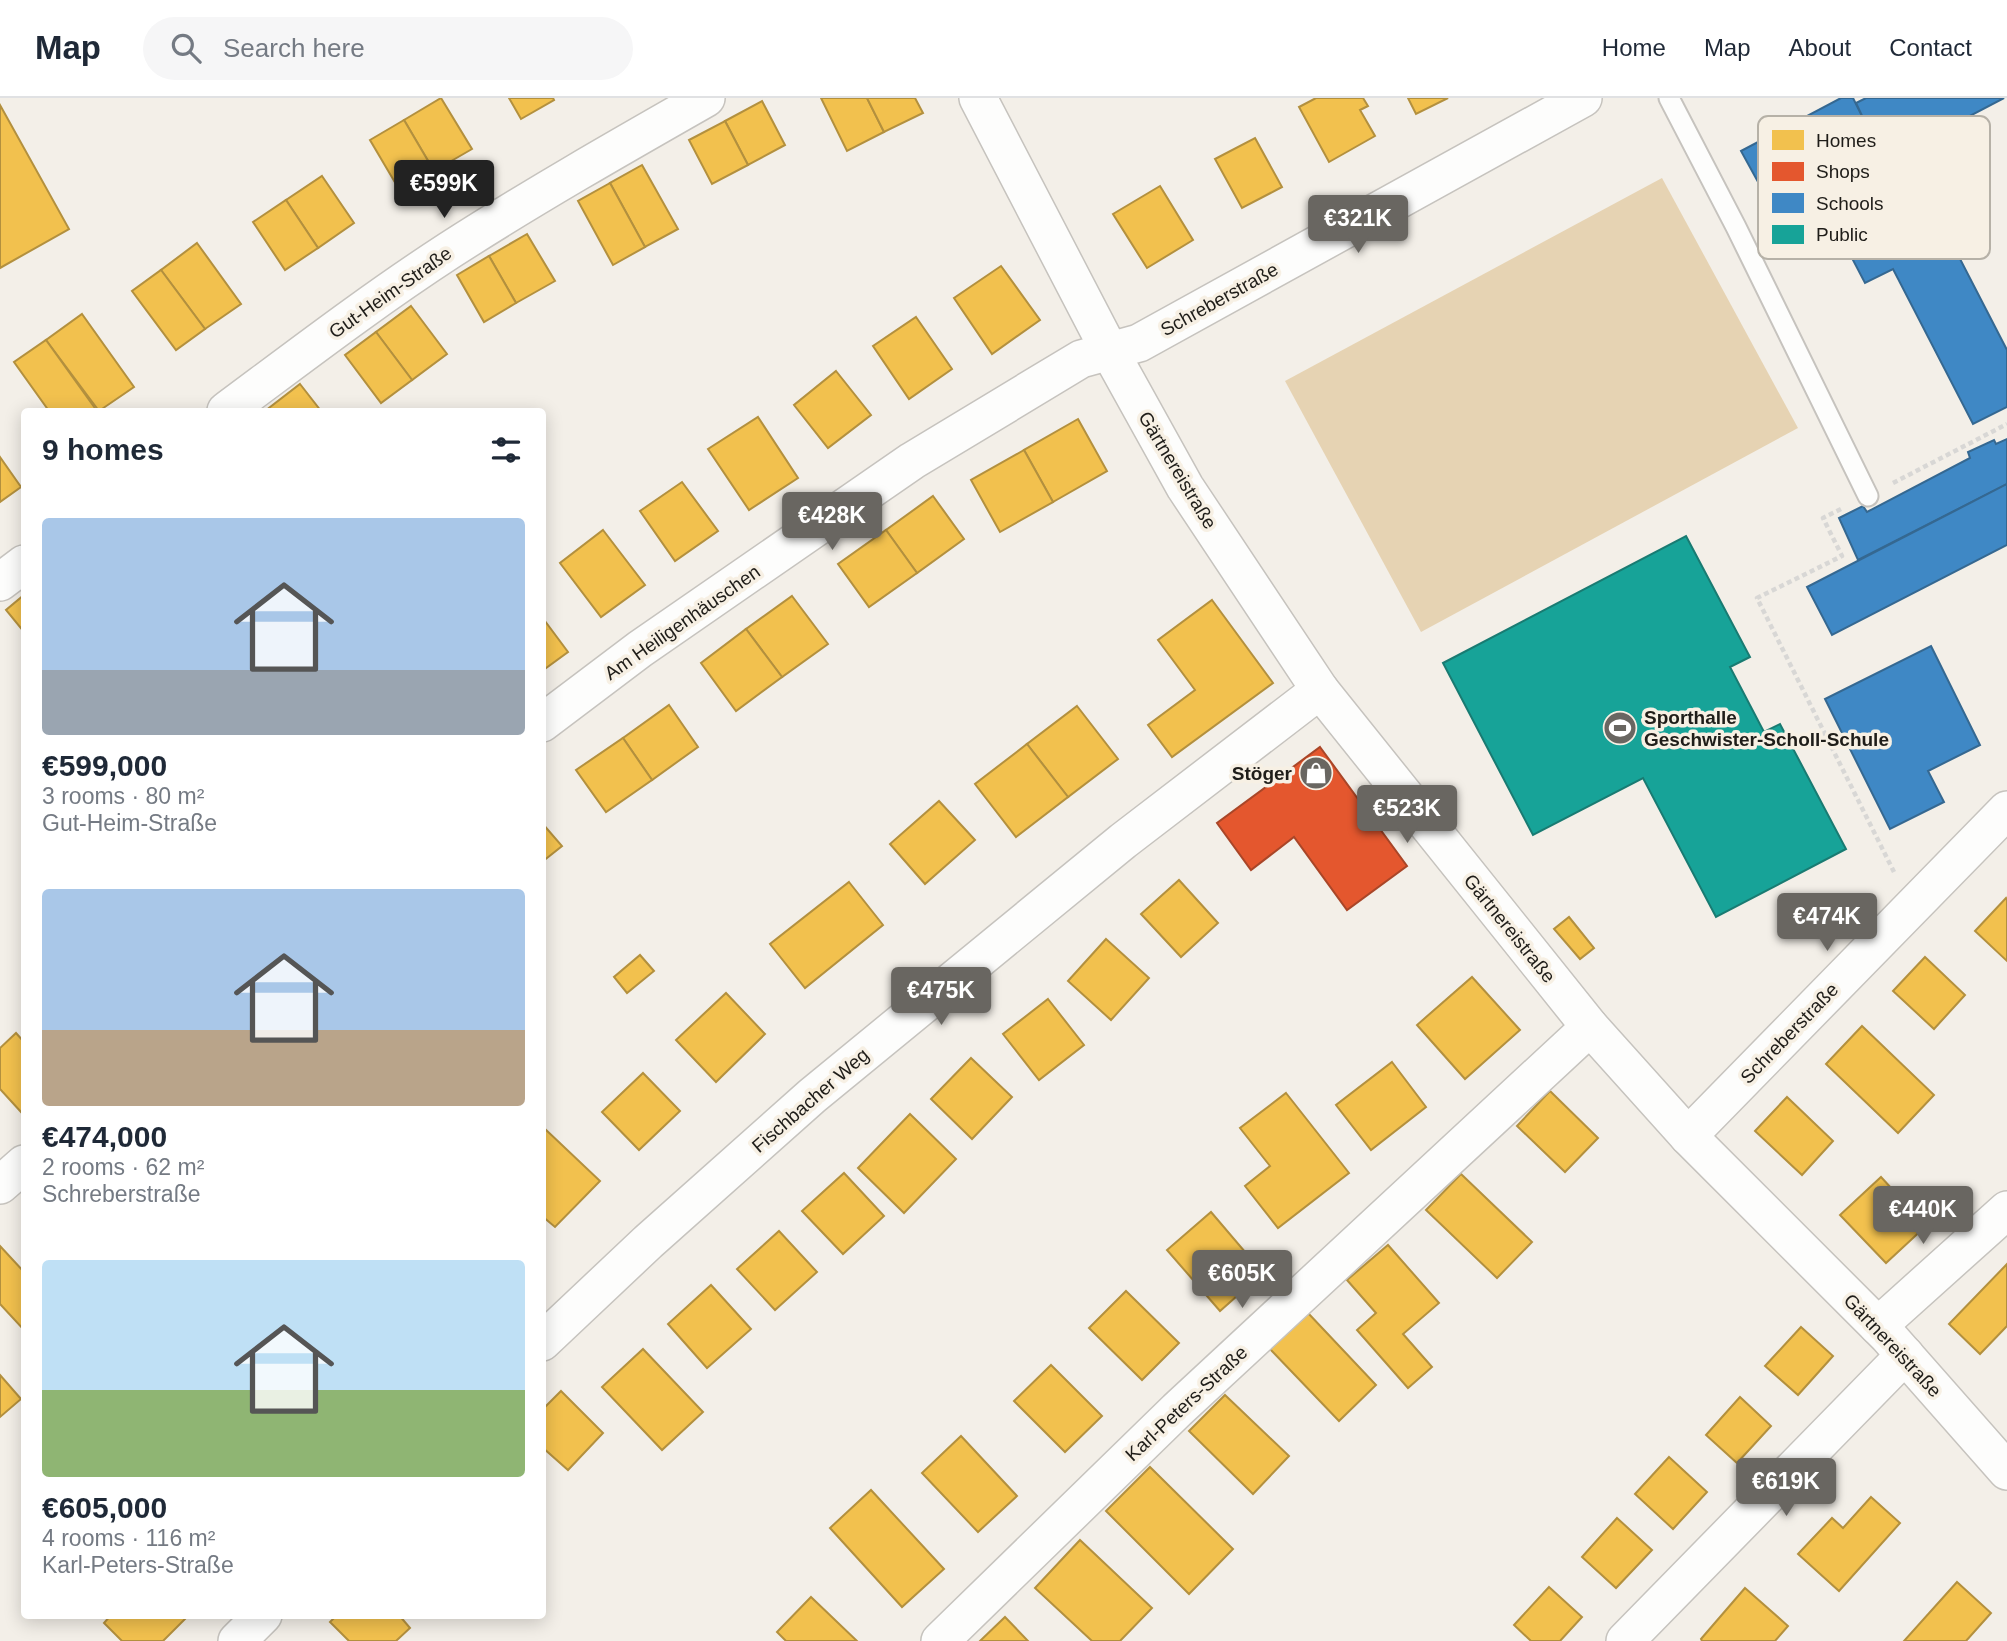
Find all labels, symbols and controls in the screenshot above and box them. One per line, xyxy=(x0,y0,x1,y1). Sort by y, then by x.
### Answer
search box xyxy=(143,17,633,80)
text: Map xyxy=(35,29,101,66)
icon: search xyxy=(167,29,205,67)
text: Search here xyxy=(223,33,365,63)
text: Home xyxy=(1602,34,1666,61)
text: Map xyxy=(1704,34,1751,61)
text: About xyxy=(1789,34,1851,61)
text: Contact xyxy=(1889,34,1972,61)
legend xyxy=(1758,116,1990,259)
text: Homes xyxy=(1816,130,1876,151)
pin: €599K xyxy=(395,160,493,220)
text: Shops xyxy=(1816,161,1870,182)
text: €599K xyxy=(410,170,478,196)
text: Schools xyxy=(1816,193,1884,214)
pin: €321K xyxy=(1309,195,1407,255)
text: €321K xyxy=(1324,205,1392,231)
text: Public xyxy=(1816,224,1868,245)
street label: Gut-Heim-Straße xyxy=(325,242,456,342)
street label: Schreberstraße xyxy=(1157,259,1282,340)
street label: Gärtnereistraße xyxy=(1134,408,1221,533)
icon: filters xyxy=(487,431,525,469)
text: 9 homes xyxy=(42,433,164,466)
pin: €428K xyxy=(783,492,881,552)
text: €428K xyxy=(798,502,866,528)
street label: Am Heiligenhäuschen xyxy=(601,561,764,684)
icon: home xyxy=(221,564,347,690)
place label: Sporthalle Geschwister-Scholl-Schule xyxy=(1644,707,1889,750)
sports icon: Sporthalle Geschwister-Scholl-Schule xyxy=(1601,709,1639,747)
text: €599,000 xyxy=(42,749,167,782)
shop icon: Stöger xyxy=(1297,754,1335,792)
place label: Stöger xyxy=(1232,763,1293,784)
text: 3 rooms · 80 m² xyxy=(42,783,204,809)
pin: €523K xyxy=(1358,786,1456,845)
text: €523K xyxy=(1373,795,1441,821)
text: Gut-Heim-Straße xyxy=(42,810,217,836)
street label: Gärtnereistraße xyxy=(1460,870,1560,987)
pin: €474K xyxy=(1778,894,1876,953)
text: €474K xyxy=(1793,903,1861,929)
icon: home xyxy=(221,935,347,1061)
pin: €475K xyxy=(892,968,990,1027)
text: €475K xyxy=(907,977,975,1003)
street label: Schreberstraße xyxy=(1736,979,1842,1088)
street label: Fischbacher Weg xyxy=(748,1044,873,1157)
text: €474,000 xyxy=(42,1120,167,1153)
text: 2 rooms · 62 m² xyxy=(42,1154,204,1180)
text: Schreberstraße xyxy=(42,1181,201,1207)
pin: €440K xyxy=(1874,1186,1972,1246)
text: €440K xyxy=(1889,1196,1957,1222)
pin: €605K xyxy=(1193,1250,1291,1310)
text: €605K xyxy=(1208,1260,1276,1286)
street label: Gärtnereistraße xyxy=(1840,1290,1946,1401)
icon: home xyxy=(221,1306,347,1432)
street label: Karl-Peters-Straße xyxy=(1121,1342,1251,1465)
pin: €619K xyxy=(1737,1458,1835,1518)
text: €619K xyxy=(1752,1468,1820,1494)
text: €605,000 xyxy=(42,1491,167,1524)
text: 4 rooms · 116 m² xyxy=(42,1525,215,1551)
text: Karl-Peters-Straße xyxy=(42,1552,234,1578)

